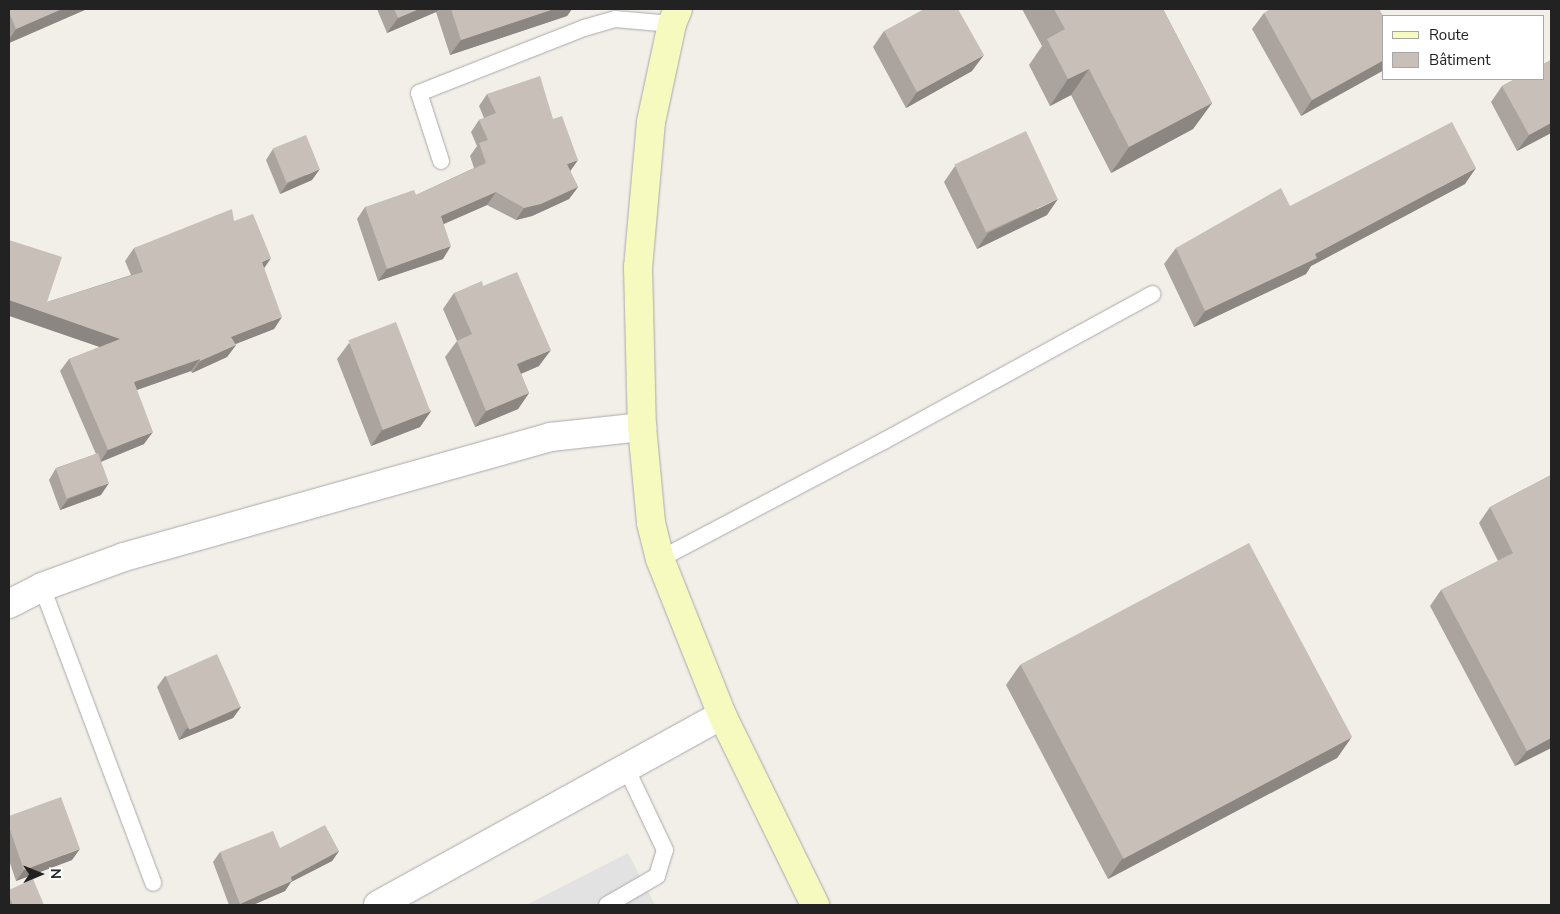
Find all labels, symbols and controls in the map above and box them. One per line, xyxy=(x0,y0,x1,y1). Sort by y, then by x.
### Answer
legend xyxy=(1382,15,1545,80)
text: Route xyxy=(1429,25,1469,45)
text: Bâtiment xyxy=(1429,50,1490,70)
north arrow xyxy=(15,849,65,899)
text: N xyxy=(46,868,65,879)

